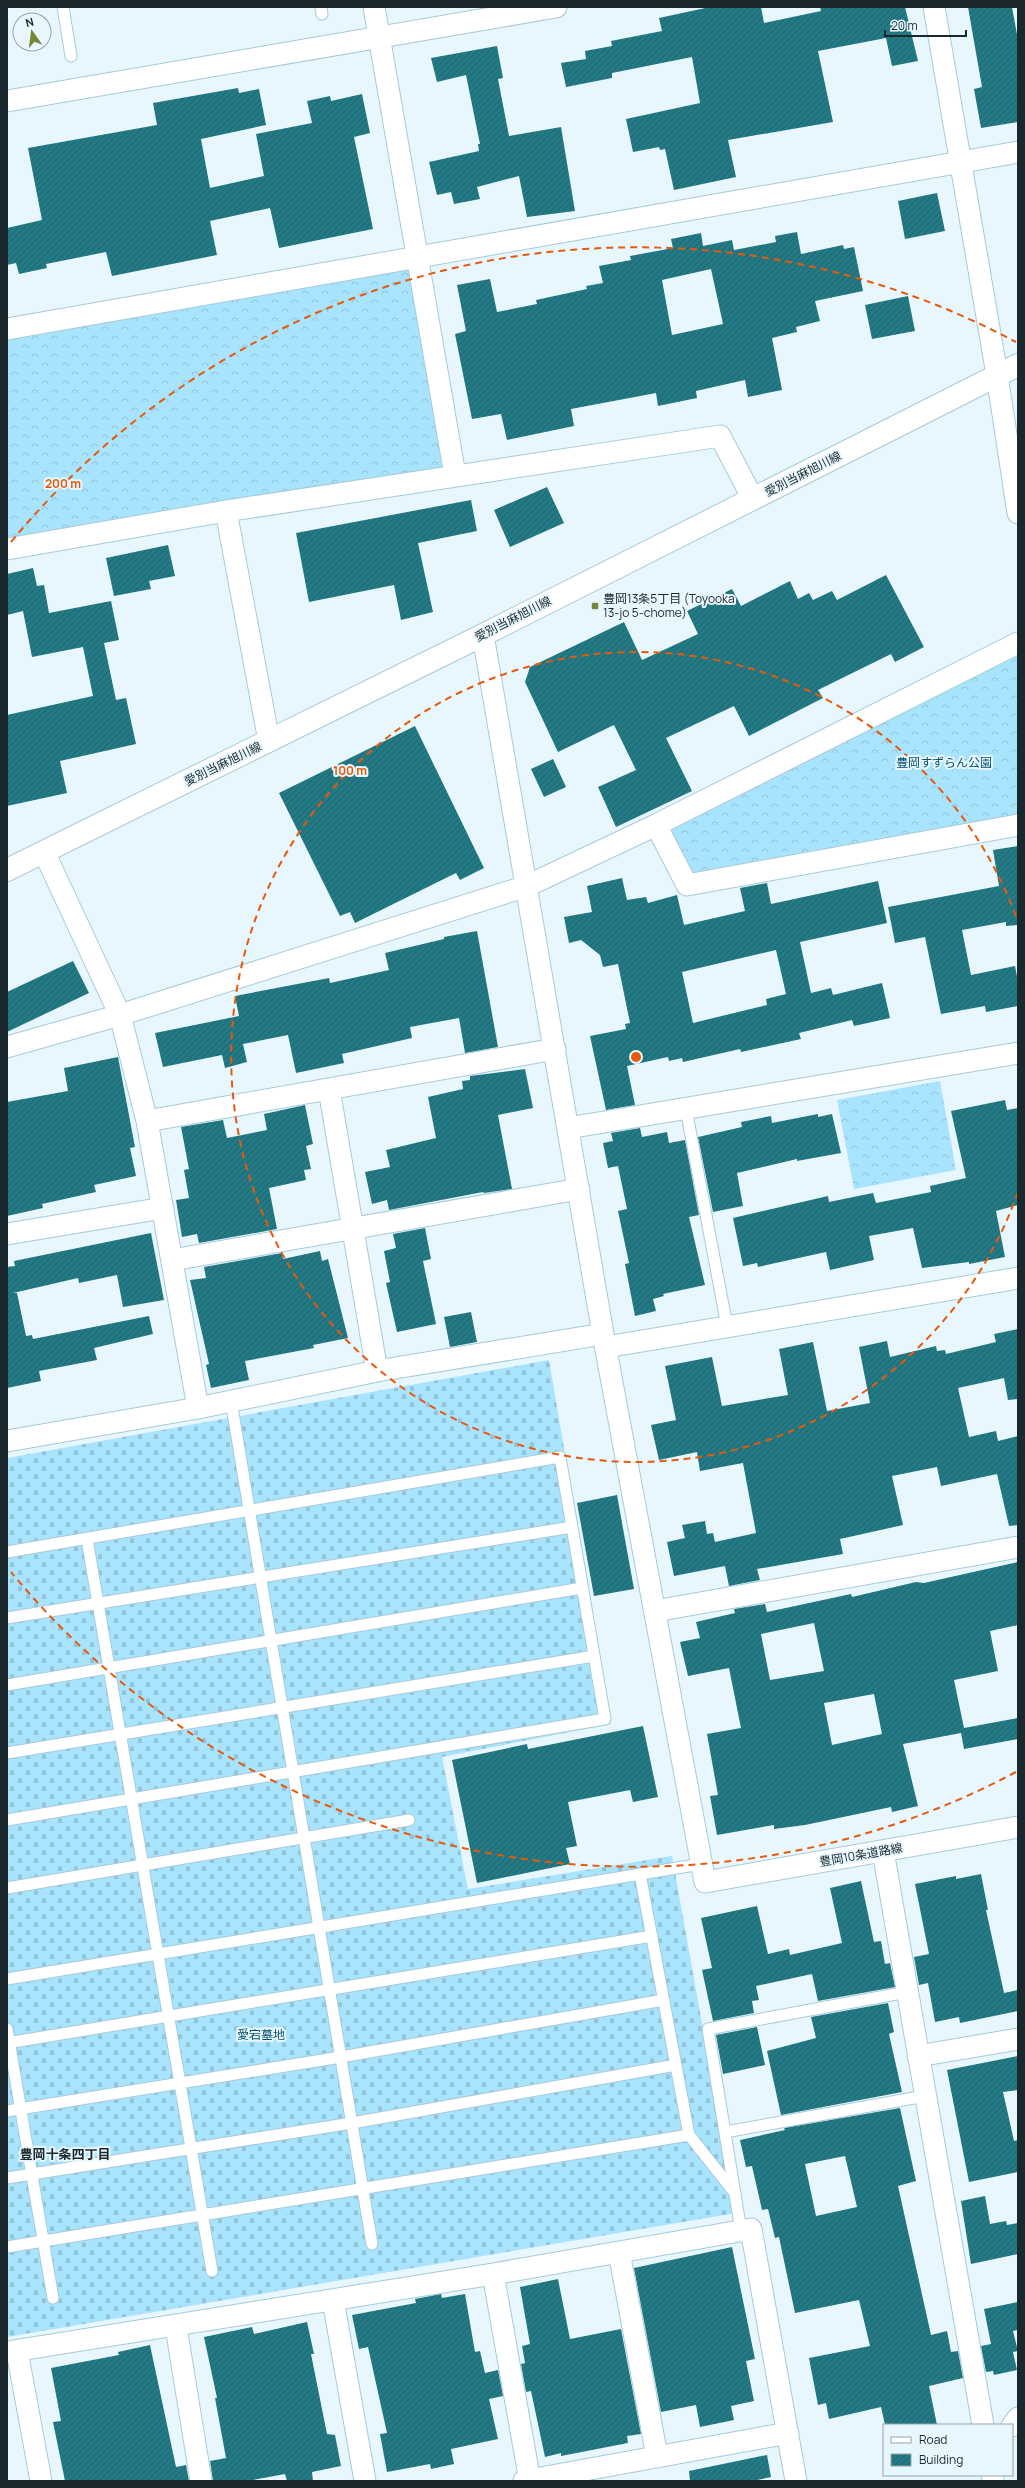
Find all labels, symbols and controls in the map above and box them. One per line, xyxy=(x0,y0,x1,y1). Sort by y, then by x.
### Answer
north arrow xyxy=(12,12,52,52)
scale bar xyxy=(885,12,966,38)
text: N xyxy=(24,14,35,30)
text: 20 m xyxy=(891,17,918,34)
street label: 愛別当麻旭川線 xyxy=(761,447,844,500)
text: 200 m xyxy=(45,475,81,492)
place label: 豊岡13条5丁目 (Toyooka 13-jo 5-chome) xyxy=(603,590,735,621)
street label: 愛別当麻旭川線 xyxy=(471,592,554,645)
marker: 豊岡13条5丁目 (Toyooka 13-jo 5-chome) xyxy=(590,601,600,611)
street label: 愛別当麻旭川線 xyxy=(181,737,264,790)
park label: 豊岡すずらん公園 xyxy=(896,754,992,771)
text: 100 m xyxy=(333,762,367,779)
centre of rings xyxy=(629,1050,643,1064)
street label: 豊岡10条道路線 xyxy=(818,1839,904,1870)
park label: 愛宕墓地 xyxy=(237,2026,285,2043)
district label: 豊岡十条四丁目 xyxy=(19,2145,111,2163)
legend xyxy=(883,2424,1013,2476)
text: Road xyxy=(919,2431,947,2448)
text: Building xyxy=(919,2451,963,2468)

